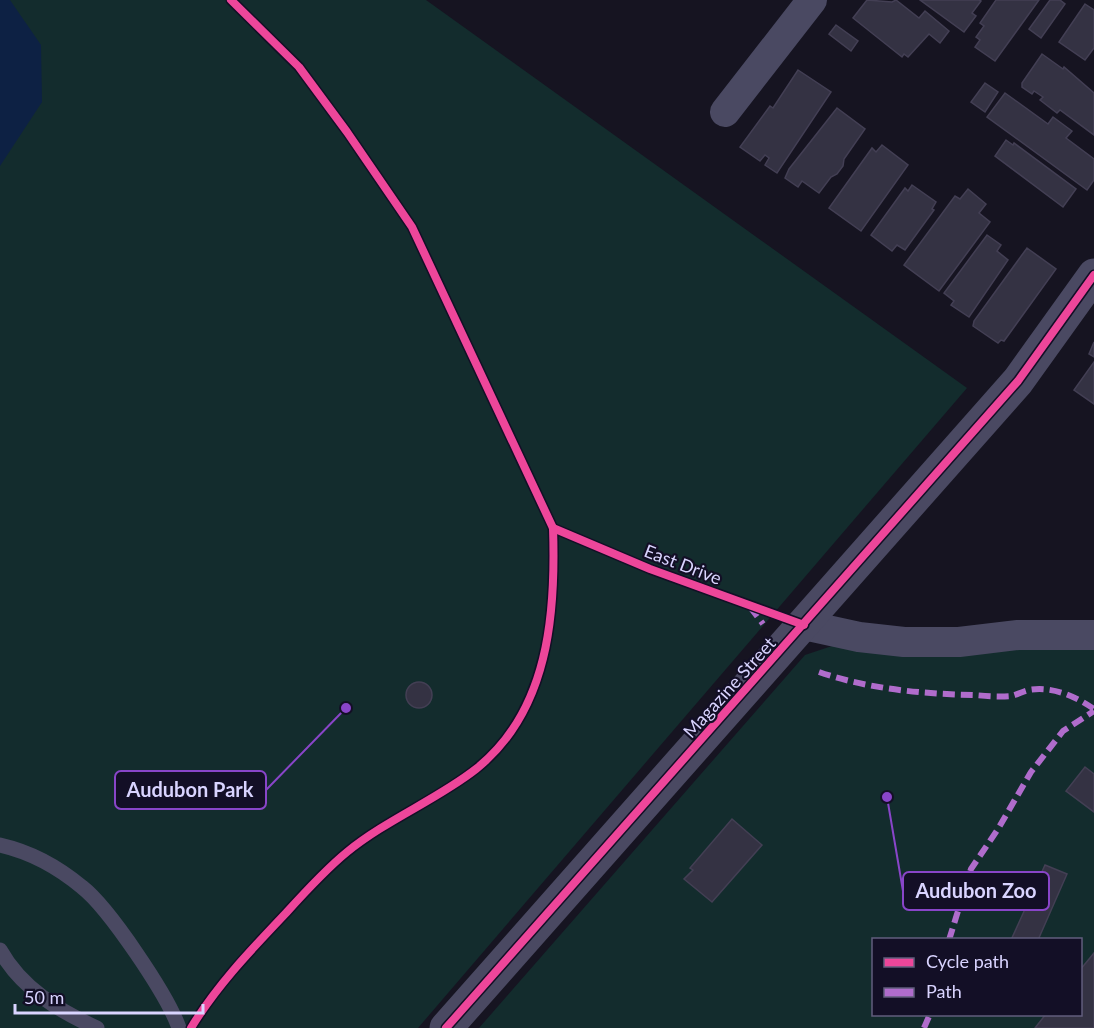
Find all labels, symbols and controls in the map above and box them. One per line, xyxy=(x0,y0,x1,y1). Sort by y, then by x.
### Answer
street label: East Drive xyxy=(641,539,725,589)
street label: Magazine Street xyxy=(678,632,780,742)
callout: Audubon Park xyxy=(115,771,266,809)
text: Audubon Park xyxy=(126,777,254,801)
callout: Audubon Zoo xyxy=(903,872,1049,910)
text: Audubon Zoo xyxy=(914,878,1037,902)
legend xyxy=(872,938,1082,1016)
text: Cycle path xyxy=(926,950,1009,972)
scale bar xyxy=(15,977,202,1015)
text: Path xyxy=(926,980,962,1002)
text: 50 m xyxy=(24,986,64,1008)

